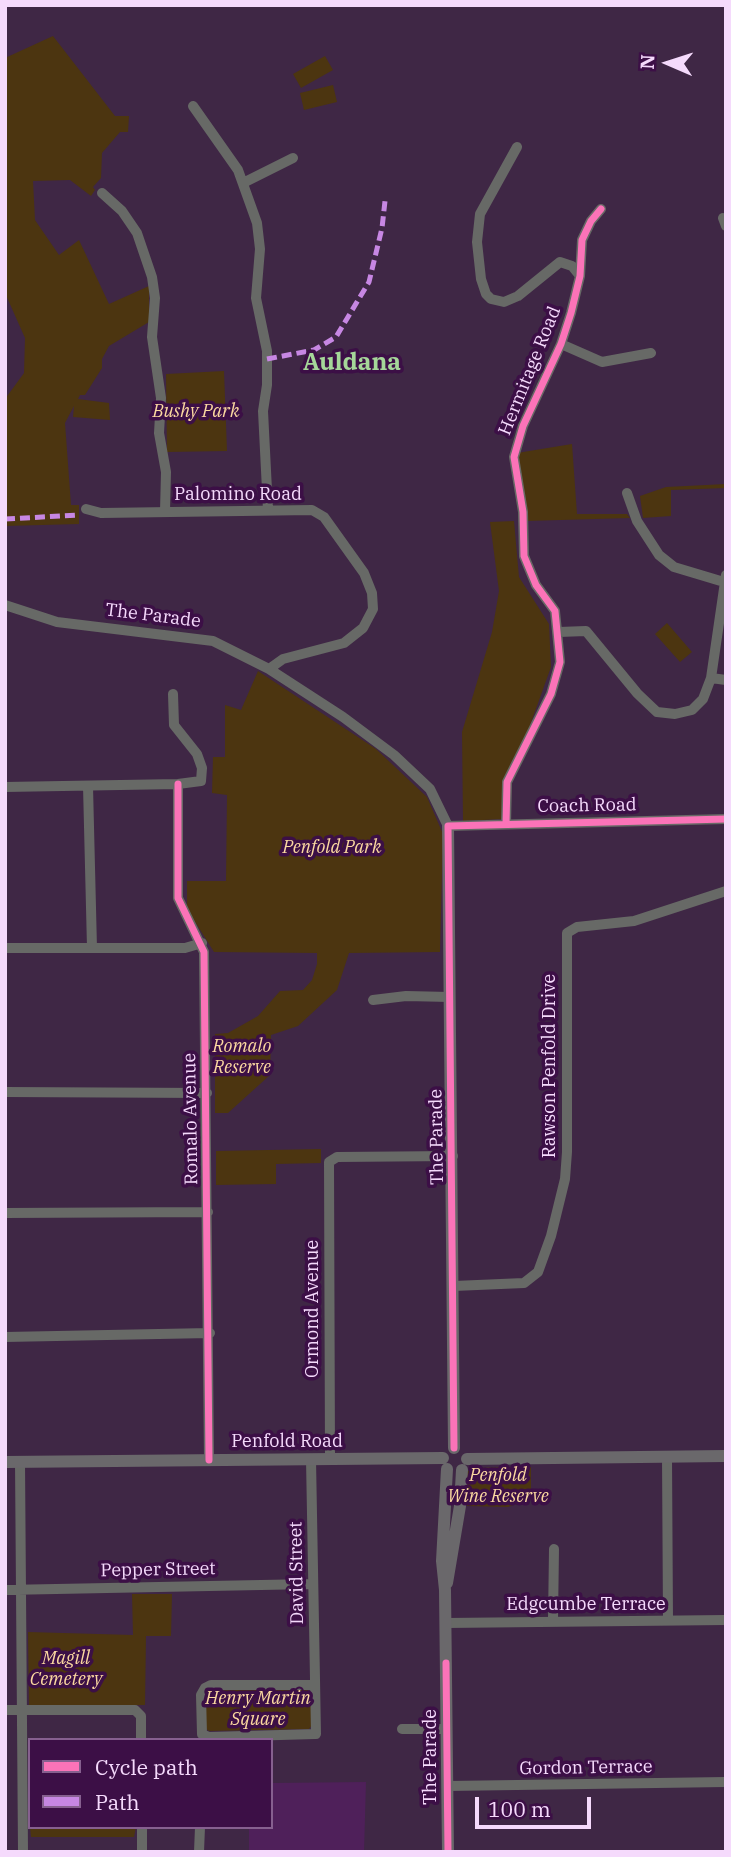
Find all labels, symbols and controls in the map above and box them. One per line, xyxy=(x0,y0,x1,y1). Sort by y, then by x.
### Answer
north arrow xyxy=(633,28,703,98)
text: N xyxy=(635,54,659,70)
street label: Hermitage Road xyxy=(494,303,566,439)
district label: Auldana xyxy=(303,349,401,377)
park label: Bushy Park xyxy=(152,401,240,423)
street label: Palomino Road xyxy=(174,484,302,506)
street label: The Parade xyxy=(104,599,202,633)
street label: Coach Road xyxy=(537,794,637,818)
park label: Penfold Park xyxy=(283,837,381,859)
street label: Rawson Penfold Drive xyxy=(539,974,561,1158)
park label: Romalo Reserve xyxy=(213,1036,271,1078)
street label: Romalo Avenue xyxy=(179,1053,203,1185)
street label: The Parade xyxy=(425,1089,449,1185)
street label: Ormond Avenue xyxy=(302,1240,324,1378)
street label: Penfold Road xyxy=(231,1431,343,1453)
park label: Penfold Wine Reserve xyxy=(447,1465,549,1508)
street label: David Street xyxy=(285,1521,309,1625)
street label: Pepper Street xyxy=(100,1558,216,1582)
street label: Edgcumbe Terrace xyxy=(506,1594,666,1616)
park label: Magill Cemetery xyxy=(30,1648,102,1690)
park label: Henry Martin Square xyxy=(205,1688,311,1730)
street label: The Parade xyxy=(420,1709,442,1805)
legend xyxy=(28,1738,273,1829)
text: Cycle path xyxy=(95,1753,198,1781)
street label: Gordon Terrace xyxy=(519,1756,653,1780)
scale bar xyxy=(479,1784,594,1828)
text: Path xyxy=(95,1788,140,1816)
text: 100 m xyxy=(488,1795,551,1823)

